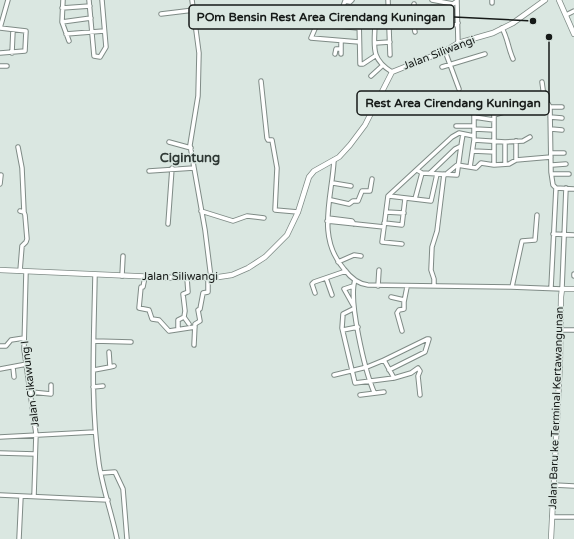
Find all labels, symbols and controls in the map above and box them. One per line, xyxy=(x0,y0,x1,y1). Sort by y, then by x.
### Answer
callout: POm Bensin Rest Area Cirendang Kuningan xyxy=(189,5,454,29)
text: POm Bensin Rest Area Cirendang Kuningan xyxy=(197,10,445,25)
street label: Jalan Siliwangi xyxy=(401,33,477,73)
callout: Rest Area Cirendang Kuningan xyxy=(357,91,549,115)
text: Rest Area Cirendang Kuningan xyxy=(365,96,541,111)
district label: Cigintung xyxy=(160,150,220,166)
street label: Jalan Siliwangi xyxy=(142,270,218,283)
street label: Jalan Baru ke Terminal Kertawangunan xyxy=(546,306,566,510)
street label: Jalan Cikawung I xyxy=(18,340,42,428)

